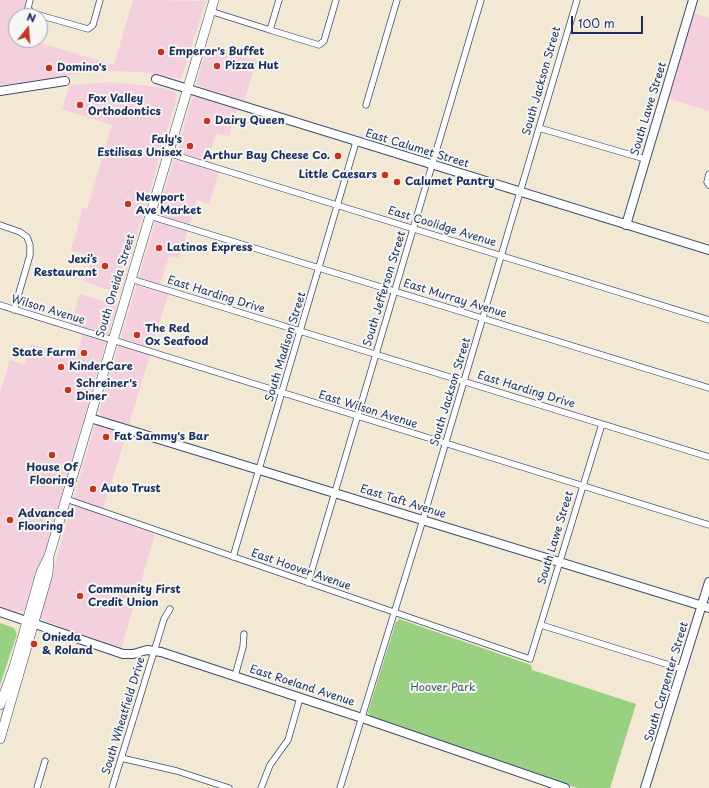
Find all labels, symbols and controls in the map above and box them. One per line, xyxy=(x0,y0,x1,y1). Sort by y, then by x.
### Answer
north arrow xyxy=(8,8,48,48)
text: N xyxy=(25,8,38,26)
scale bar xyxy=(573,8,645,34)
text: 100 m xyxy=(578,14,615,32)
street label: South Jackson Street xyxy=(520,25,564,137)
place label: Emperor's Buffet xyxy=(169,45,264,59)
marker: Emperor's Buffet xyxy=(156,47,166,57)
place label: Pizza Hut xyxy=(225,59,279,73)
place label: Domino's xyxy=(57,61,106,75)
marker: Pizza Hut xyxy=(212,61,222,71)
street label: South Lawe Street xyxy=(628,61,670,157)
marker: Domino's xyxy=(44,63,54,73)
place label: Fox Valley Orthodontics xyxy=(88,92,161,118)
marker: Fox Valley Orthodontics xyxy=(75,100,85,110)
place label: Dairy Queen xyxy=(215,114,285,128)
marker: Dairy Queen xyxy=(202,116,212,126)
street label: East Calumet Street xyxy=(364,127,470,171)
place label: Faly's Estilisas Unisex xyxy=(97,133,182,159)
marker: Faly's Estilisas Unisex xyxy=(185,141,195,151)
place label: Arthur Bay Cheese Co. xyxy=(203,149,330,163)
marker: Arthur Bay Cheese Co. xyxy=(333,151,343,161)
place label: Little Caesars xyxy=(299,168,377,182)
marker: Little Caesars xyxy=(380,170,390,180)
place label: Calumet Pantry xyxy=(405,175,495,189)
marker: Calumet Pantry xyxy=(392,177,402,187)
place label: Newport Ave Market xyxy=(136,191,202,217)
marker: Newport Ave Market xyxy=(123,199,133,209)
street label: East Coolidge Avenue xyxy=(386,204,498,250)
street label: South Jefferson Street xyxy=(361,230,409,348)
street label: South Oneida Street xyxy=(94,233,138,339)
place label: Latinos Express xyxy=(167,241,252,255)
marker: Latinos Express xyxy=(154,243,164,253)
place label: Jexi’s Restaurant xyxy=(34,253,97,279)
marker: Jexi’s Restaurant xyxy=(100,261,110,271)
street label: East Harding Drive xyxy=(166,274,266,316)
street label: East Murray Avenue xyxy=(402,277,508,321)
street label: South Madison Street xyxy=(263,290,309,404)
street label: Wilson Avenue xyxy=(10,293,86,327)
place label: The Red Ox Seafood xyxy=(145,322,208,348)
marker: The Red Ox Seafood xyxy=(132,330,142,340)
street label: South Jackson Street xyxy=(428,336,474,448)
place label: State Farm xyxy=(12,346,76,360)
marker: State Farm xyxy=(79,348,89,358)
place label: KinderCare xyxy=(69,360,133,374)
marker: KinderCare xyxy=(56,362,66,372)
street label: East Harding Drive xyxy=(476,369,576,411)
place label: Schreiner's Diner xyxy=(76,377,137,403)
marker: Schreiner's Diner xyxy=(63,385,73,395)
street label: East Wilson Avenue xyxy=(317,389,419,431)
place label: Fat Sammy's Bar xyxy=(114,430,209,444)
marker: Fat Sammy's Bar xyxy=(101,432,111,442)
marker: House Of Flooring xyxy=(47,450,57,460)
place label: House Of Flooring xyxy=(26,461,78,487)
place label: Auto Trust xyxy=(101,482,161,496)
street label: East Taft Avenue xyxy=(358,483,448,521)
marker: Auto Trust xyxy=(88,484,98,494)
street label: South Lawe Street xyxy=(535,490,577,586)
place label: Advanced Flooring xyxy=(18,507,74,533)
marker: Advanced Flooring xyxy=(5,515,15,525)
street label: East Hoover Avenue xyxy=(249,547,353,593)
place label: Community First Credit Union xyxy=(88,583,181,609)
marker: Community First Credit Union xyxy=(75,591,85,601)
street label: South Carpenter Street xyxy=(642,620,692,744)
place label: Onieda & Roland xyxy=(42,631,93,657)
marker: Onieda & Roland xyxy=(29,639,39,649)
street label: South Wheatfield Drive xyxy=(100,656,148,776)
street label: East Roeland Avenue xyxy=(248,663,356,709)
park label: Hoover Park xyxy=(410,681,476,695)

